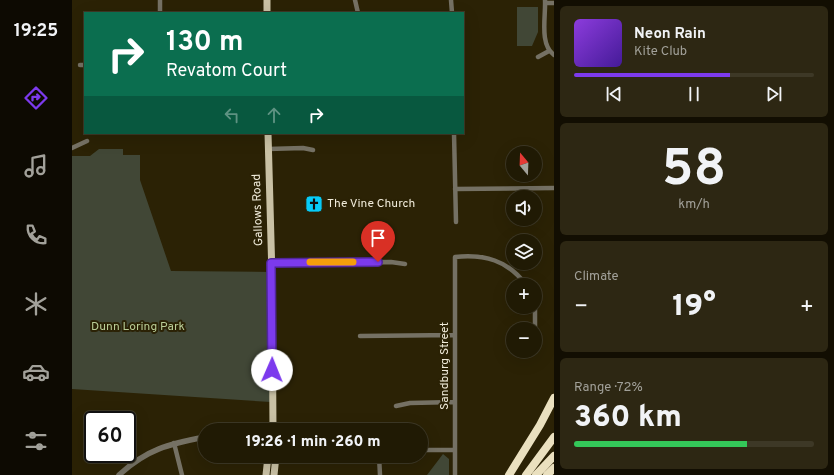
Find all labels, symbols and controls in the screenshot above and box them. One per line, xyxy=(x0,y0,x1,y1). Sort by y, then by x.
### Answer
text: 19:25 xyxy=(14,20,58,43)
text: 130 m xyxy=(166,25,244,61)
text: Neon Rain xyxy=(634,25,706,44)
icon: right xyxy=(100,28,152,80)
text: Kite Club xyxy=(634,44,687,60)
text: Revatom Court xyxy=(166,60,287,83)
icon: previous xyxy=(603,83,625,105)
icon: pause xyxy=(683,83,705,105)
icon: next xyxy=(763,83,785,105)
icon: directions xyxy=(22,84,50,112)
icon: left xyxy=(221,104,243,126)
icon: ahead xyxy=(263,104,285,126)
icon: right xyxy=(305,104,327,126)
text: 58 xyxy=(662,138,726,204)
north arrow xyxy=(506,146,542,182)
map controls xyxy=(506,146,542,358)
icon: music xyxy=(22,152,50,180)
street label: Gallows Road xyxy=(249,174,267,246)
button: sound xyxy=(506,190,542,226)
church icon: The Vine Church xyxy=(304,194,324,214)
place label: The Vine Church xyxy=(327,196,415,212)
text: km/h xyxy=(678,197,710,213)
icon: phone xyxy=(22,221,50,249)
pin xyxy=(361,221,395,262)
icon: arrive xyxy=(367,227,389,249)
button: layers xyxy=(506,234,542,270)
text: Climate xyxy=(574,269,619,285)
button: + xyxy=(506,278,542,314)
text: 19° xyxy=(672,289,716,326)
icon: climate xyxy=(22,290,50,318)
text: − xyxy=(574,294,588,321)
text: + xyxy=(800,294,814,321)
park label: Dunn Loring Park xyxy=(91,319,185,335)
street label: Sandburg Street xyxy=(437,322,453,410)
button: − xyxy=(506,322,542,358)
position arrow xyxy=(251,349,293,391)
icon: car xyxy=(22,358,50,386)
text: Range · 72% xyxy=(574,380,643,396)
text: 360 km xyxy=(574,400,682,437)
speed limit sign: 60 xyxy=(84,411,136,463)
icon: filters xyxy=(22,427,50,455)
text: 19:26 · 1 min · 260 m xyxy=(245,433,381,452)

